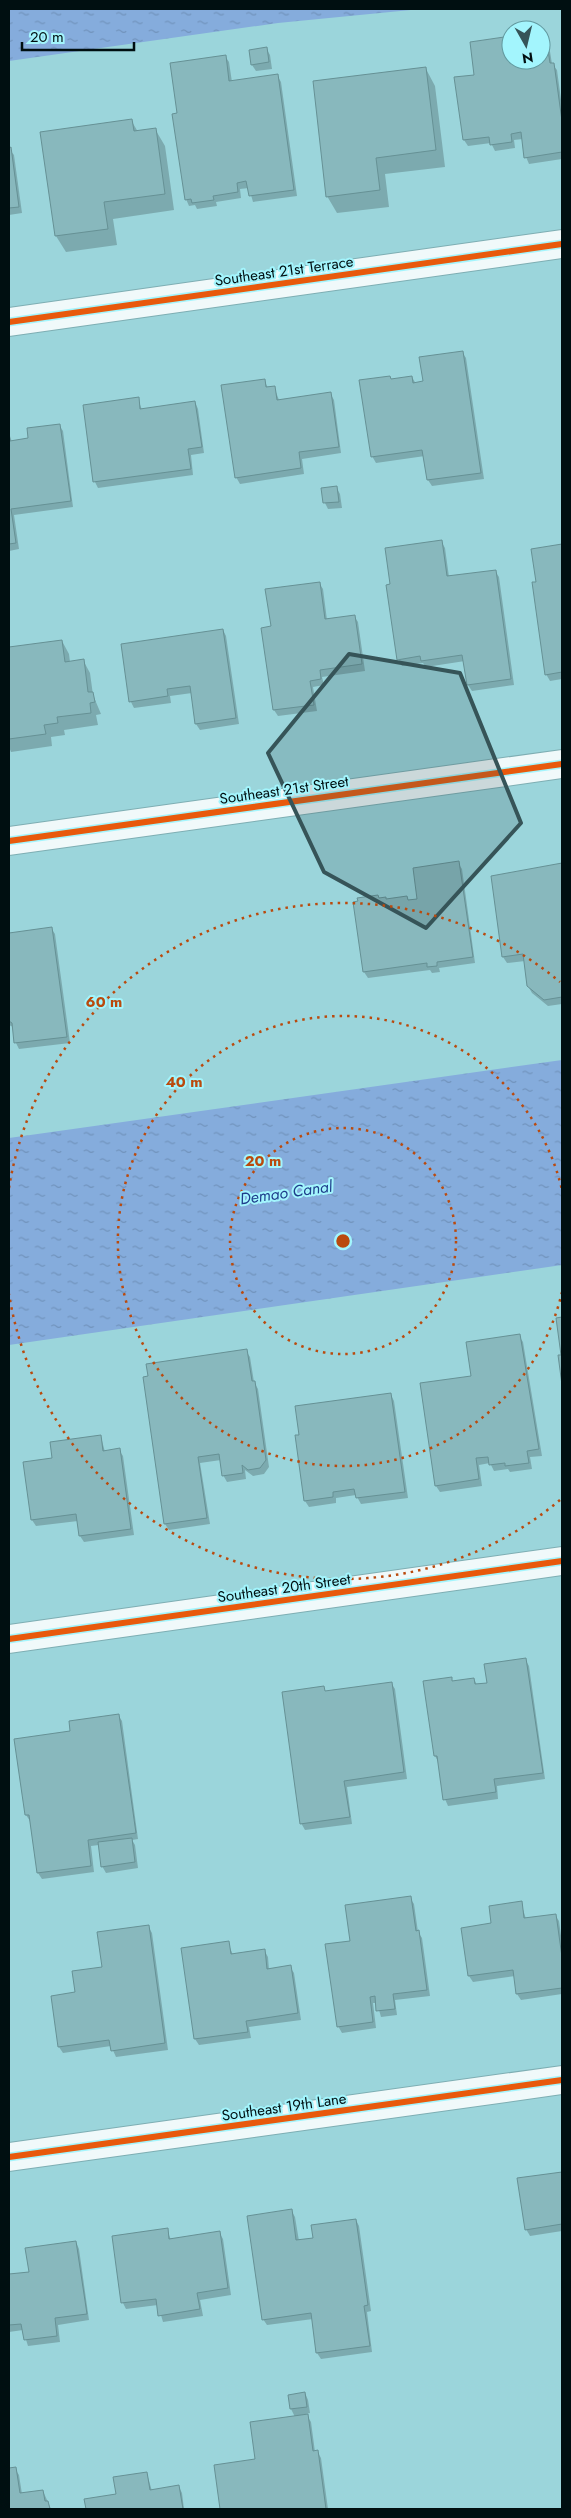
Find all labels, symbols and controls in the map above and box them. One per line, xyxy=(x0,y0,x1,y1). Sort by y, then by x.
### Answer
scale bar xyxy=(22,20,135,52)
north arrow xyxy=(501,20,551,70)
text: 20 m xyxy=(30,26,64,48)
text: N xyxy=(521,47,535,69)
street label: Southeast 21st Terrace xyxy=(213,250,355,292)
street label: Southeast 21st Street xyxy=(218,770,350,810)
text: 60 m xyxy=(86,991,122,1013)
text: 40 m xyxy=(165,1071,203,1093)
text: 20 m xyxy=(245,1150,281,1172)
water label: Demao Canal xyxy=(238,1174,335,1210)
centre of rings xyxy=(334,1232,352,1250)
street label: Southeast 20th Street xyxy=(216,1568,352,1608)
street label: Southeast 19th Lane xyxy=(220,2087,348,2127)

